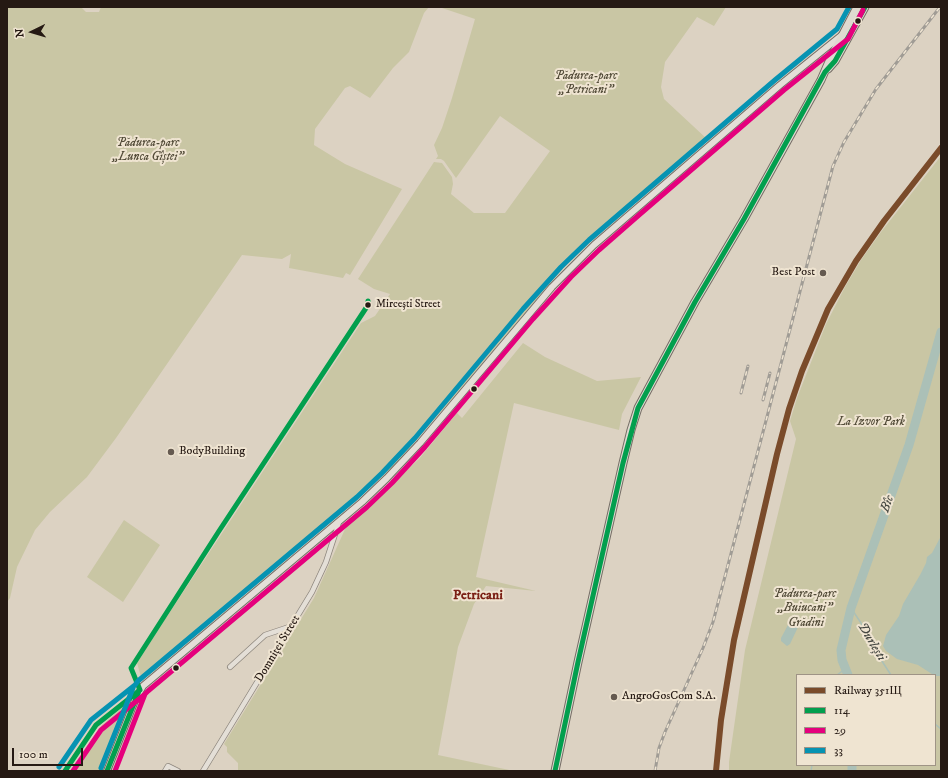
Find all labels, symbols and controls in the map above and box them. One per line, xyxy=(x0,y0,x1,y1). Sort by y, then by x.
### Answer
north arrow xyxy=(12,12,52,52)
unlabelled marker xyxy=(853,16,863,26)
text: N xyxy=(13,28,27,38)
park label: Pădurea-parc „Petricani” xyxy=(555,70,617,98)
park label: Pădurea-parc „Lunca Gîștei” xyxy=(113,137,183,165)
place label: Best Post xyxy=(772,266,815,280)
marker: Best Post xyxy=(818,268,828,278)
place label: Mircești Street xyxy=(376,298,441,312)
marker: Mircești Street xyxy=(363,300,373,310)
unlabelled marker xyxy=(469,384,479,394)
park label: La Izvor Park xyxy=(837,416,905,430)
place label: BodyBuilding xyxy=(179,445,245,459)
marker: BodyBuilding xyxy=(166,447,176,457)
water label: Bîc xyxy=(878,494,898,514)
district label: Petricani xyxy=(453,588,503,604)
park label: Pădurea-parc „Buiucani” xyxy=(774,588,836,616)
street label: Domniței Street xyxy=(252,613,304,685)
park label: Grădini xyxy=(788,617,824,631)
water label: Durlești xyxy=(854,620,888,664)
unlabelled marker xyxy=(171,663,181,673)
legend xyxy=(796,674,936,766)
text: Railway 351Щ xyxy=(834,683,902,698)
place label: AngroGosCom S.A. xyxy=(622,690,716,704)
marker: AngroGosCom S.A. xyxy=(609,692,619,702)
text: 114 xyxy=(834,703,850,718)
text: 29 xyxy=(834,723,846,738)
scale bar xyxy=(14,740,85,766)
text: 33 xyxy=(834,743,843,758)
text: 100 m xyxy=(19,747,48,762)

